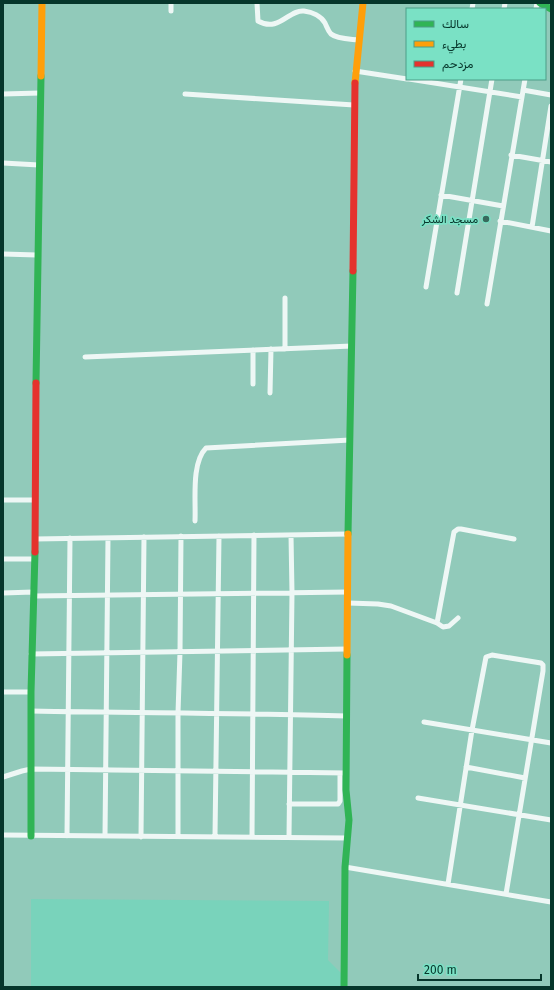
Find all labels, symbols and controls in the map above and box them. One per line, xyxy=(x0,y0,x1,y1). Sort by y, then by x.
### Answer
legend xyxy=(406,8,546,80)
text: سالك xyxy=(442,17,469,31)
text: بطيء xyxy=(442,37,466,54)
text: مزدحم xyxy=(442,57,473,72)
place label: مسجد الشكر xyxy=(421,213,478,226)
marker: مسجد الشكر xyxy=(481,214,491,224)
scale bar xyxy=(418,956,541,982)
text: 200 m xyxy=(424,963,457,977)

